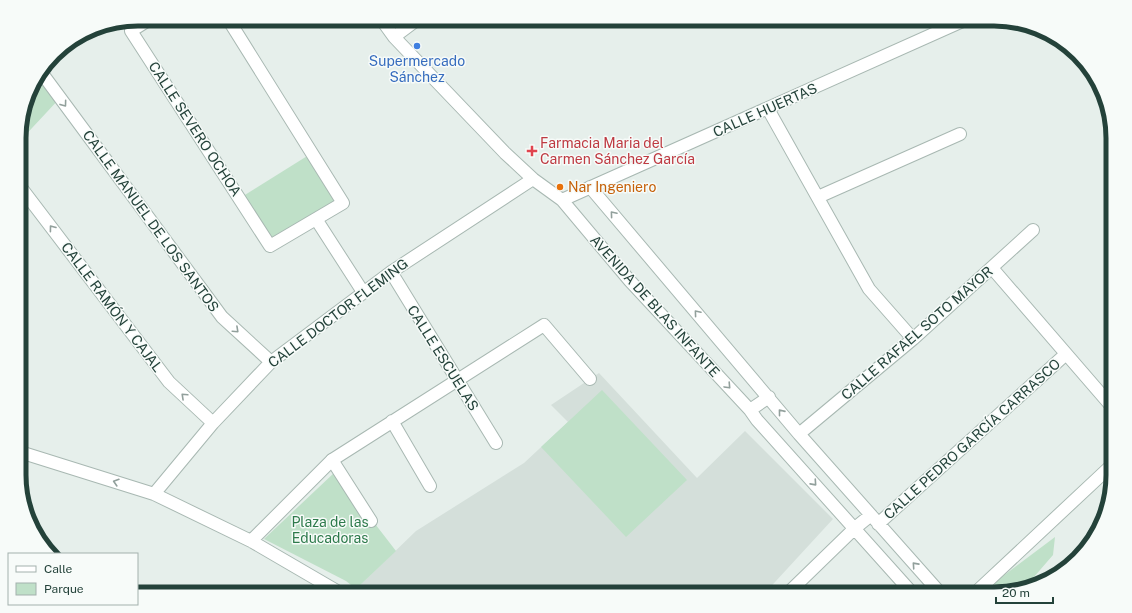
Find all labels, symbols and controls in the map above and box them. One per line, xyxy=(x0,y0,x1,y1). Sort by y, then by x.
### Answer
marker: Supermercado Sánchez xyxy=(412,41,422,51)
place label: Supermercado Sánchez xyxy=(369,53,465,85)
street label: CALLE SEVERO OCHOA xyxy=(145,59,245,199)
street label: CALLE HUERTAS xyxy=(710,80,820,140)
one-way arrow xyxy=(60,99,67,106)
street label: CALLE MANUEL DE LOS SANTOS xyxy=(80,127,222,315)
place label: Farmacia Maria del Carmen Sánchez García xyxy=(540,135,695,167)
marker: Farmacia Maria del Carmen Sánchez García xyxy=(527,146,537,156)
place label: Nar Ingeniero xyxy=(568,179,656,195)
marker: Nar Ingeniero xyxy=(555,182,565,192)
one-way arrow xyxy=(610,211,617,219)
one-way arrow xyxy=(50,226,57,233)
street label: AVENIDA DE BLAS INFANTE xyxy=(587,232,723,380)
street label: CALLE RAMÓN Y CAJAL xyxy=(58,238,168,375)
street label: CALLE DOCTOR FLEMING xyxy=(265,255,411,371)
street label: CALLE RAFAEL SOTO MAYOR xyxy=(838,263,996,403)
street label: CALLE ESCUELAS xyxy=(404,302,482,414)
one-way arrow xyxy=(694,310,701,318)
one-way arrow xyxy=(231,325,239,333)
street label: CALLE PEDRO GARCÍA CARRASCO xyxy=(880,355,1063,522)
one-way arrow xyxy=(723,381,730,389)
one-way arrow xyxy=(181,393,189,401)
one-way arrow xyxy=(778,409,785,417)
one-way arrow xyxy=(809,478,817,486)
one-way arrow xyxy=(113,479,120,487)
park label: Plaza de las Educadoras xyxy=(291,514,369,546)
legend xyxy=(8,553,138,605)
text: Calle xyxy=(44,562,73,576)
one-way arrow xyxy=(912,562,919,570)
scale bar xyxy=(996,579,1053,605)
text: Parque xyxy=(44,582,84,596)
text: 20 m xyxy=(1002,586,1030,600)

